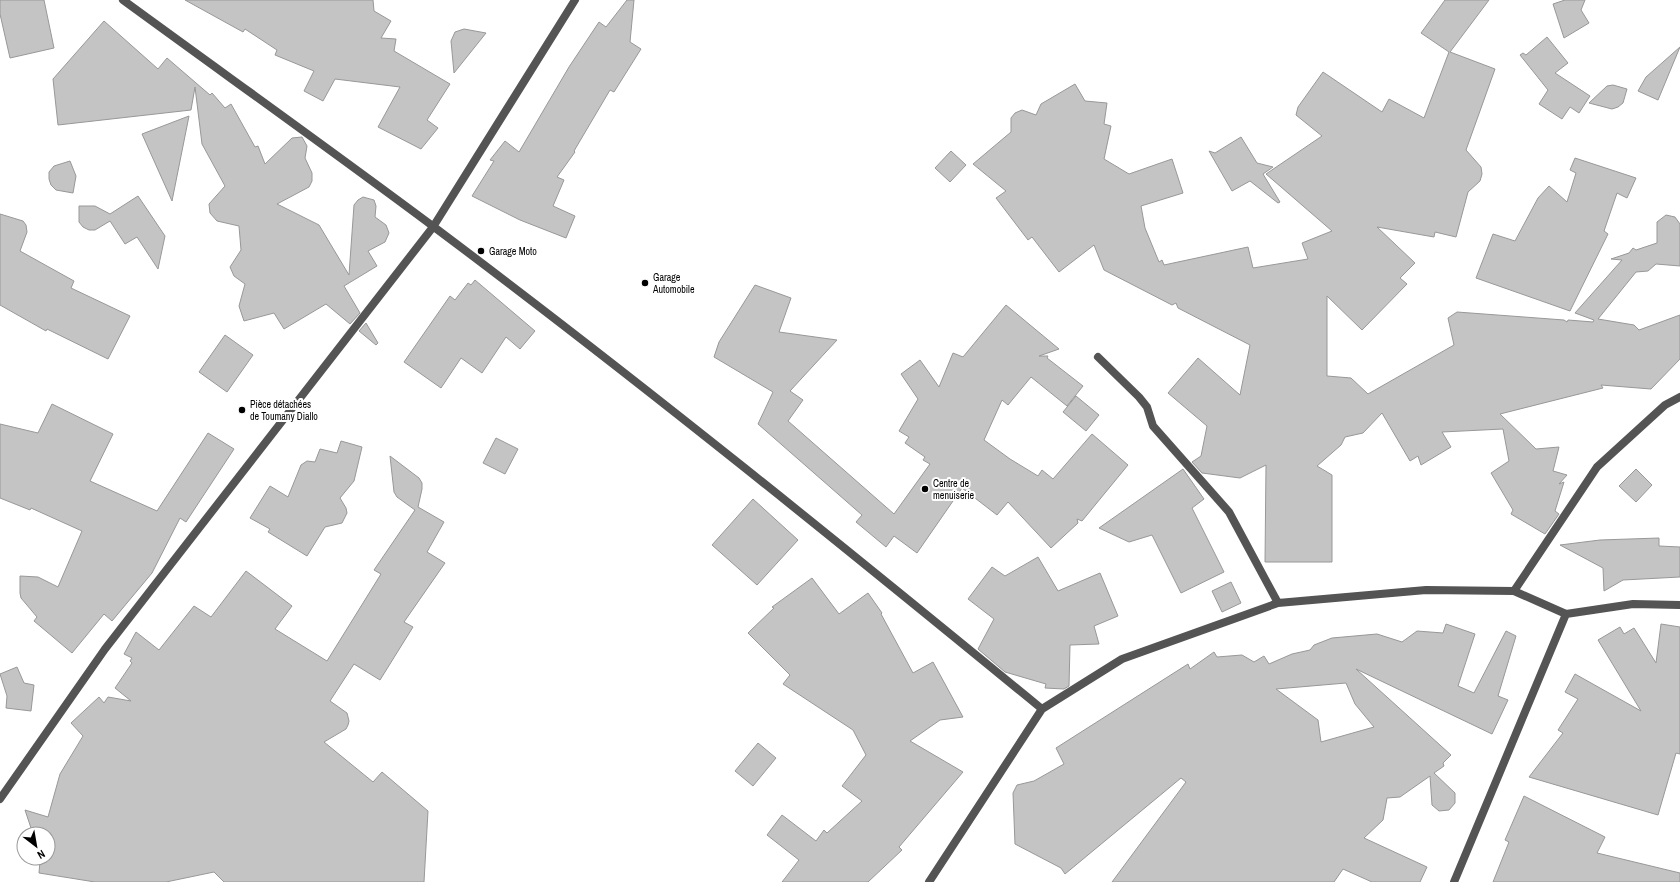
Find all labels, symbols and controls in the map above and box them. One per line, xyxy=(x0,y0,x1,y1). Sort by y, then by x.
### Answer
place label: Garage Moto xyxy=(489,245,537,258)
marker: Garage Moto xyxy=(476,246,486,256)
place label: Garage Automobile xyxy=(652,271,695,296)
marker: Garage Automobile xyxy=(640,278,650,288)
place label: Pièce détachées de Toumany Diallo xyxy=(250,398,318,423)
marker: Pièce détachées de Toumany Diallo xyxy=(237,405,247,415)
place label: Centre de menuiserie xyxy=(933,477,974,502)
marker: Centre de menuiserie xyxy=(920,484,930,494)
north arrow xyxy=(16,826,56,866)
text: N xyxy=(35,847,48,862)

